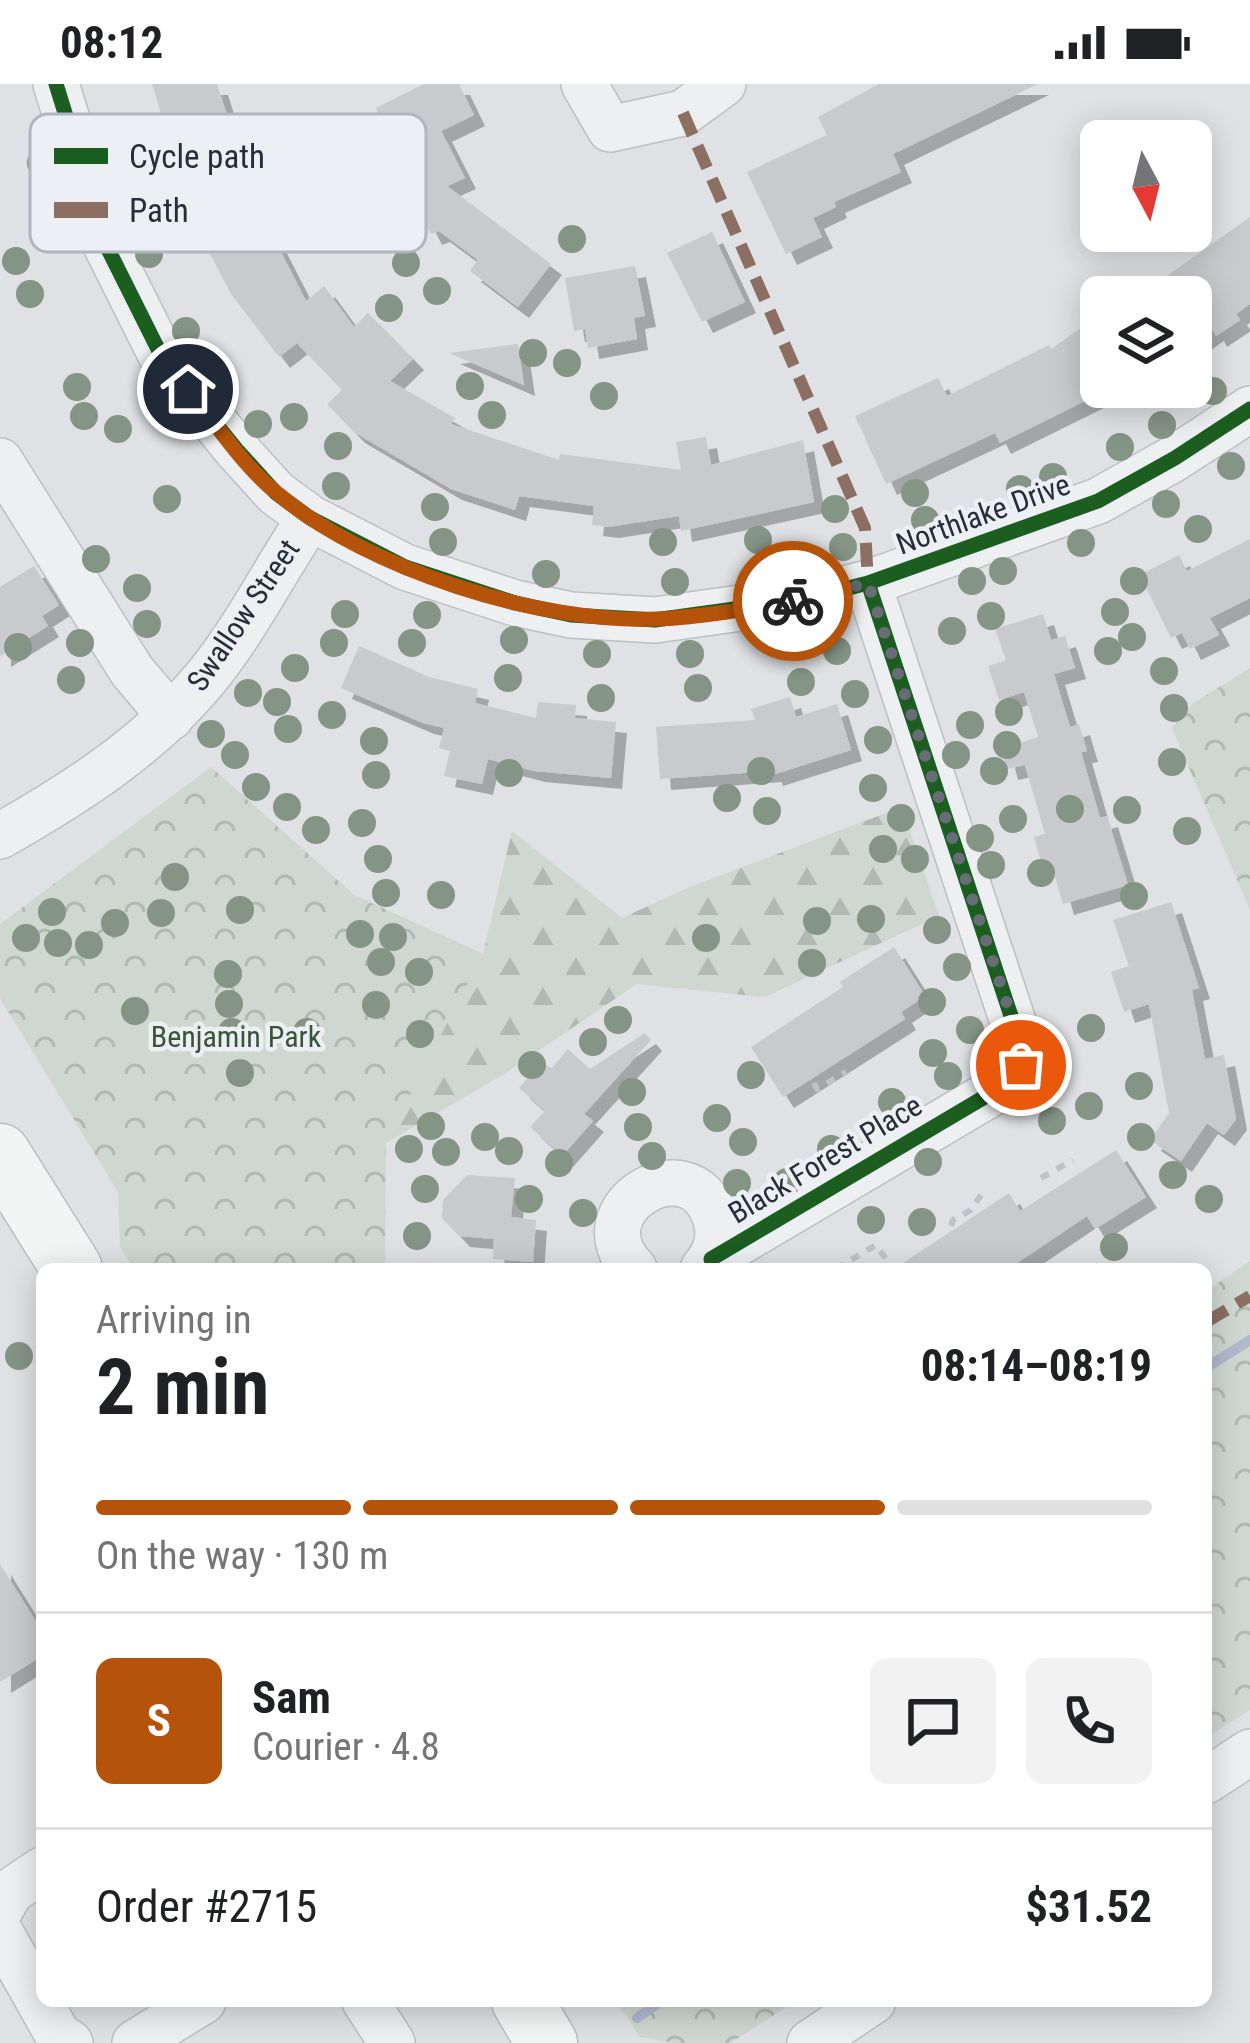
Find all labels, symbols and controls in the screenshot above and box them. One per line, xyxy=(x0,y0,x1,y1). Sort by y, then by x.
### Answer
text: 08:12 xyxy=(60,16,163,69)
legend xyxy=(30,114,426,252)
north arrow xyxy=(1080,120,1212,252)
map controls xyxy=(1080,120,1212,408)
text: Cycle path xyxy=(129,137,265,176)
text: Path xyxy=(129,191,189,230)
button: layers xyxy=(1080,276,1212,408)
pin xyxy=(137,338,239,440)
icon: home xyxy=(155,356,221,422)
street label: Northlake Drive xyxy=(891,466,1075,562)
street label: Swallow Street xyxy=(180,533,306,697)
courier xyxy=(733,541,853,661)
icon: bike xyxy=(760,568,826,634)
pin xyxy=(970,1014,1072,1116)
park label: Benjamin Park xyxy=(151,1019,322,1054)
icon: bag xyxy=(988,1032,1054,1098)
street label: Black Forest Place xyxy=(722,1088,928,1230)
text: Arriving in xyxy=(96,1297,252,1343)
text: 08:14–08:19 xyxy=(921,1339,1152,1392)
text: 2 min xyxy=(96,1342,269,1433)
text: On the way · 130 m xyxy=(96,1533,388,1579)
button: chat xyxy=(870,1658,996,1784)
button: phone xyxy=(1026,1658,1152,1784)
text: Sam xyxy=(252,1671,331,1724)
text: S xyxy=(147,1694,171,1747)
text: Courier · 4.8 xyxy=(252,1724,440,1770)
text: Order #2715 xyxy=(96,1880,317,1933)
text: $31.52 xyxy=(1025,1880,1152,1933)

